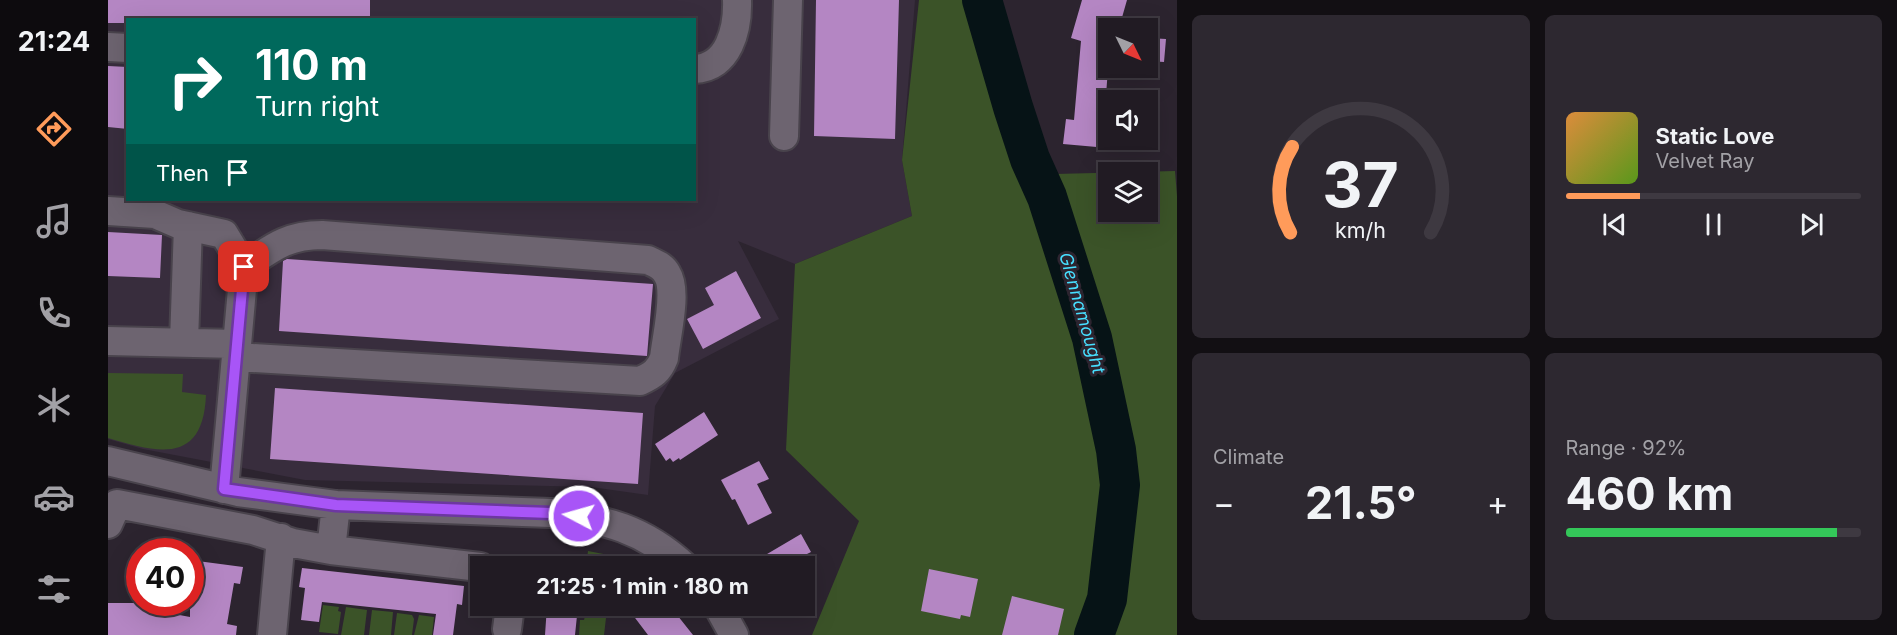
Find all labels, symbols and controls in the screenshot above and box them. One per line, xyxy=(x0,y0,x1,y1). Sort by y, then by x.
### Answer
north arrow xyxy=(1098,18,1158,78)
map controls xyxy=(1098,18,1158,222)
text: 21:24 xyxy=(18,25,90,58)
text: 110 m xyxy=(255,39,368,90)
icon: right xyxy=(156,42,234,120)
text: Turn right xyxy=(255,90,379,123)
button: sound xyxy=(1098,90,1158,150)
icon: directions xyxy=(33,108,75,150)
text: Static Love xyxy=(1656,123,1774,149)
text: 37 xyxy=(1322,148,1399,223)
text: Velvet Ray xyxy=(1656,149,1755,173)
icon: arrive xyxy=(221,156,254,189)
text: Then xyxy=(156,160,209,186)
button: layers xyxy=(1098,162,1158,222)
icon: music xyxy=(33,200,75,242)
icon: previous xyxy=(1598,208,1631,241)
icon: pause xyxy=(1697,208,1730,241)
icon: next xyxy=(1795,208,1828,241)
text: km/h xyxy=(1335,218,1386,244)
pin xyxy=(218,241,269,292)
icon: arrive xyxy=(227,250,260,283)
water label: Glennamought xyxy=(1055,250,1110,377)
icon: phone xyxy=(33,292,75,334)
icon: climate xyxy=(33,384,75,426)
text: Range · 92% xyxy=(1566,436,1687,460)
text: Climate xyxy=(1213,445,1284,469)
text: 460 km xyxy=(1566,466,1733,521)
text: 21.5° xyxy=(1305,475,1417,530)
icon: car xyxy=(33,476,75,518)
text: − xyxy=(1213,483,1235,523)
text: + xyxy=(1487,483,1509,523)
position arrow xyxy=(547,484,611,548)
speed limit sign: 40 xyxy=(126,538,204,616)
icon: filters xyxy=(33,568,75,610)
text: 21:25 · 1 min · 180 m xyxy=(536,573,749,599)

